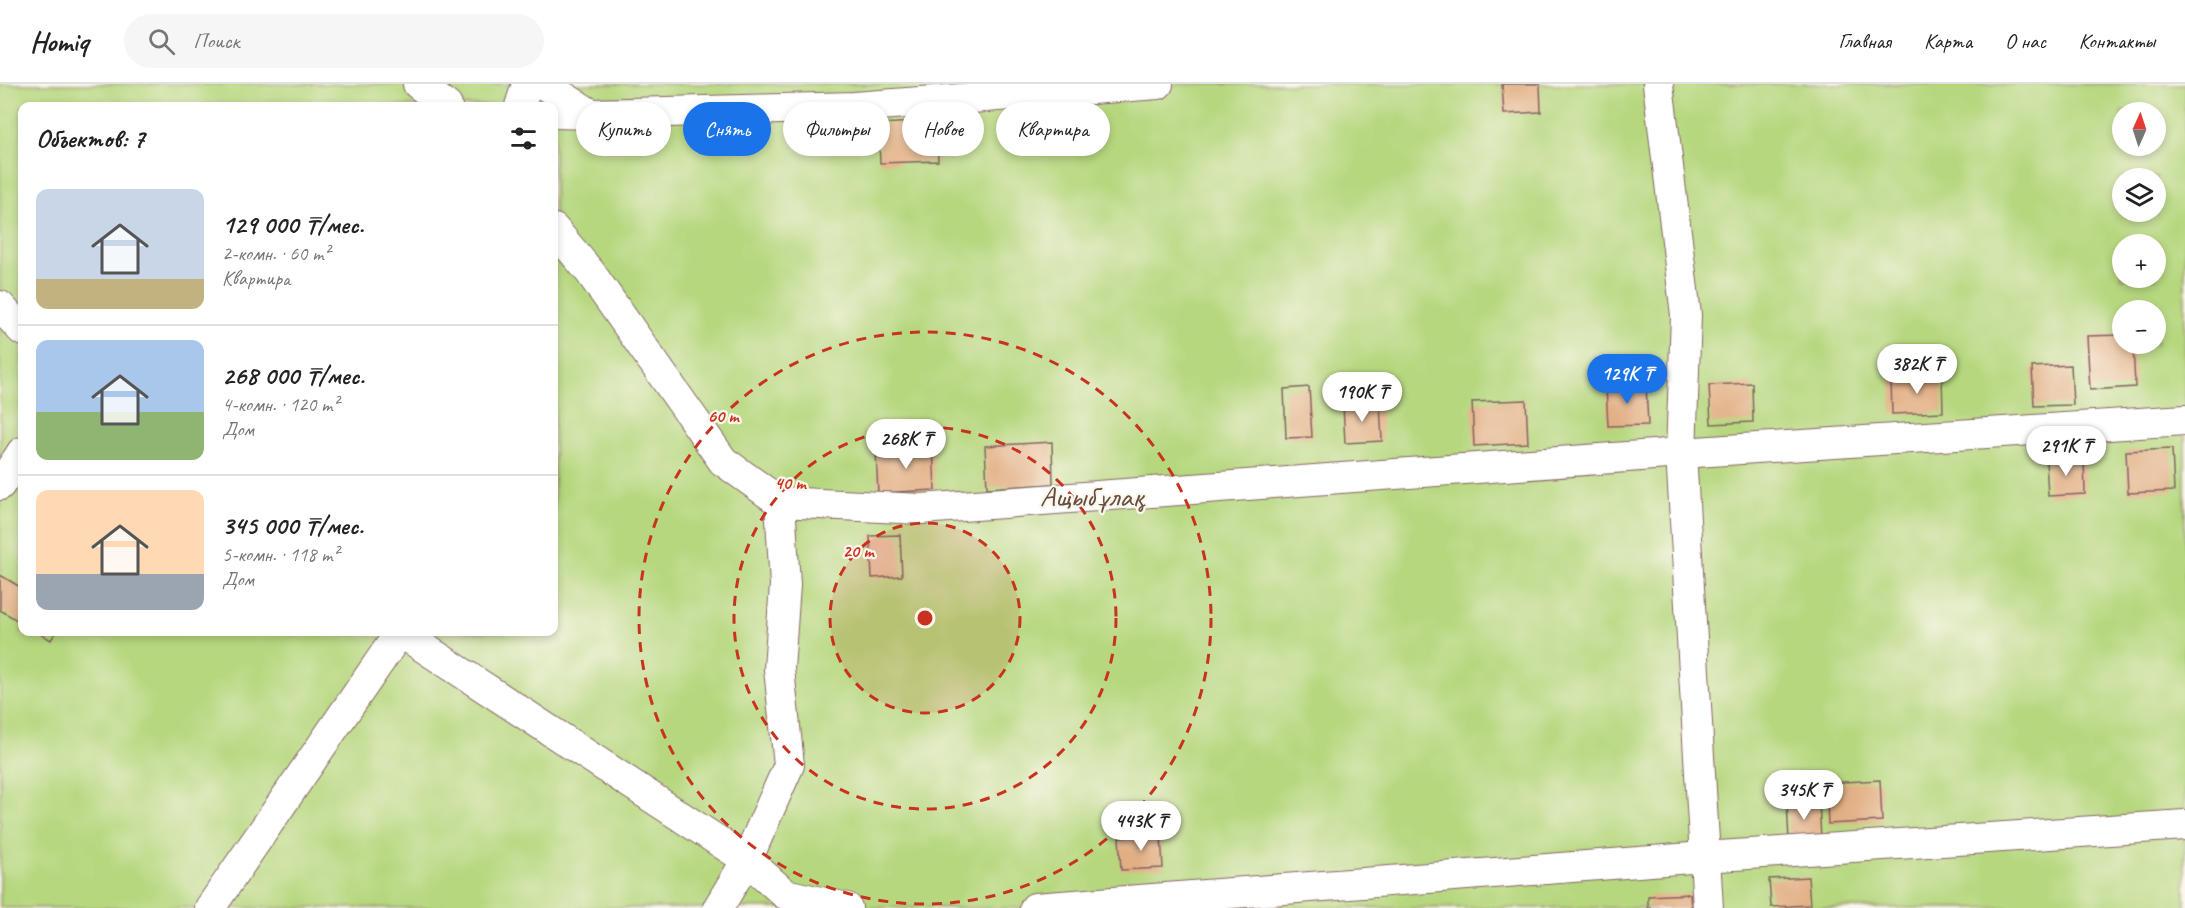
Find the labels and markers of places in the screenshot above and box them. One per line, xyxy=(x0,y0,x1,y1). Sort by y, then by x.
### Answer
pin: 382K ₸ xyxy=(1868,344,1966,395)
pin: 129K ₸ xyxy=(1578,354,1676,405)
pin: 190K ₸ xyxy=(1313,372,1411,423)
pin: 268K ₸ xyxy=(857,419,955,470)
pin: 291K ₸ xyxy=(2017,426,2115,477)
centre of rings xyxy=(915,608,935,628)
pin: 345K ₸ xyxy=(1755,770,1853,821)
pin: 443K ₸ xyxy=(1092,801,1190,852)

